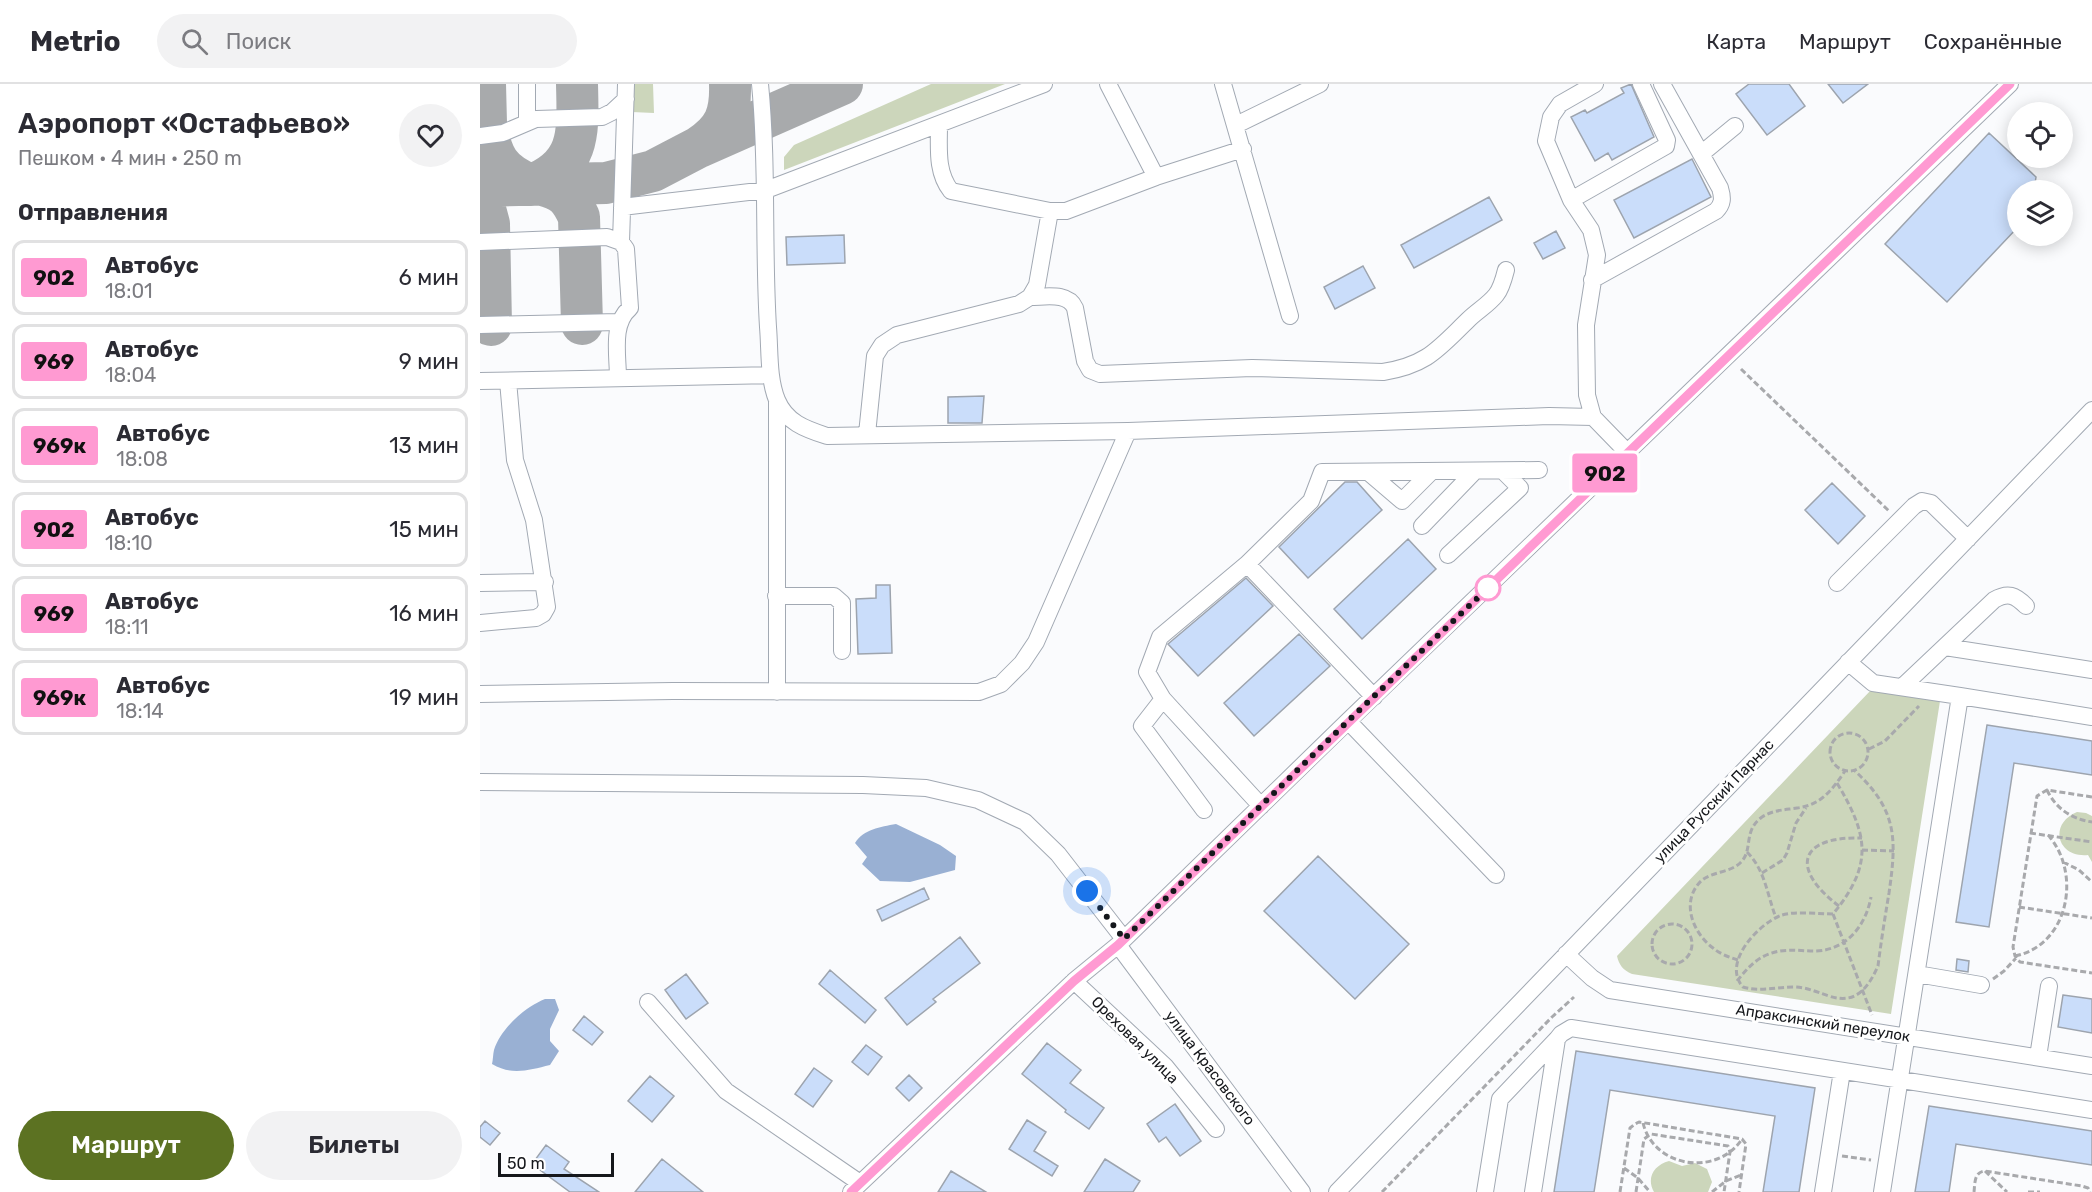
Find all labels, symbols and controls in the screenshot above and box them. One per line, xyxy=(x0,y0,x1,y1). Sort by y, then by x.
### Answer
search box xyxy=(157,14,577,68)
text: Metrio xyxy=(30,25,121,58)
icon: search xyxy=(178,25,211,58)
text: Поиск xyxy=(226,28,291,55)
text: Карта xyxy=(1706,29,1766,54)
text: Маршрут xyxy=(1799,29,1891,54)
text: Сохранённые xyxy=(1924,29,2062,54)
map controls xyxy=(2007,102,2073,246)
button: locate xyxy=(2007,102,2073,168)
button: heart xyxy=(399,104,462,167)
text: Аэропорт «Остафьево» xyxy=(18,107,350,140)
text: Пешком · 4 мин · 250 m xyxy=(18,146,242,170)
button: layers xyxy=(2007,180,2073,246)
text: Отправления xyxy=(18,199,168,226)
text: Автобус xyxy=(105,252,199,279)
text: 6 мин xyxy=(399,264,459,291)
text: 902 xyxy=(33,265,75,290)
text: 18:01 xyxy=(105,279,153,303)
text: Автобус xyxy=(105,336,199,363)
text: 9 мин xyxy=(399,348,459,375)
text: 969 xyxy=(34,349,74,374)
text: 18:04 xyxy=(105,363,157,387)
text: Автобус xyxy=(116,420,210,447)
text: 13 мин xyxy=(389,432,459,459)
text: 969к xyxy=(33,433,86,458)
text: 18:08 xyxy=(116,447,168,471)
line badge: 902 xyxy=(1570,454,1640,492)
text: 902 xyxy=(1584,461,1626,486)
text: Автобус xyxy=(105,504,199,531)
text: 15 мин xyxy=(389,516,459,543)
text: 902 xyxy=(33,517,75,542)
text: 18:10 xyxy=(105,531,153,555)
unlabelled marker xyxy=(1475,575,1501,601)
text: Автобус xyxy=(105,588,199,615)
text: 16 мин xyxy=(389,600,459,627)
text: 969 xyxy=(34,601,74,626)
text: 18:11 xyxy=(105,615,149,639)
text: Автобус xyxy=(116,672,210,699)
text: 19 мин xyxy=(389,684,459,711)
text: 969к xyxy=(33,685,86,710)
text: 18:14 xyxy=(116,699,164,723)
street label: улица Русский Парнас xyxy=(1650,736,1778,866)
your location xyxy=(1072,876,1102,906)
street label: Ореховая улица xyxy=(1088,993,1182,1087)
street label: Апраксинский переулок xyxy=(1735,1000,1911,1046)
street label: улица Красовского xyxy=(1161,1007,1259,1129)
button: Маршрут xyxy=(18,1111,234,1180)
button: Билеты xyxy=(246,1111,462,1180)
scale bar xyxy=(498,1150,614,1178)
text: 50 m xyxy=(507,1154,545,1173)

